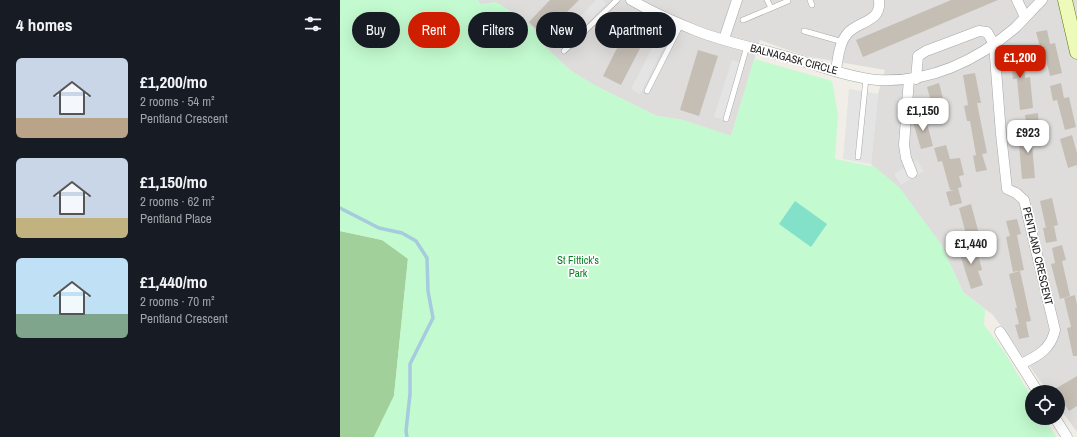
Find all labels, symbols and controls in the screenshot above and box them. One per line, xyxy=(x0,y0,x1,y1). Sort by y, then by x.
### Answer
chip: Buy xyxy=(352,12,400,48)
chip: Rent xyxy=(408,12,460,48)
chip: Filters xyxy=(468,12,528,48)
chip: New xyxy=(536,12,587,48)
chip: Apartment xyxy=(595,12,676,48)
text: 4 homes xyxy=(16,13,73,36)
icon: filters xyxy=(302,13,324,35)
street label: BALNAGASK CIRCLE xyxy=(749,41,839,77)
pin: £1,200 xyxy=(987,45,1053,79)
text: £1,200 xyxy=(1004,49,1036,66)
text: £1,200/mo xyxy=(140,70,207,93)
icon: home xyxy=(48,74,96,122)
text: 2 rooms · 54 m² xyxy=(140,93,215,110)
pin: £1,150 xyxy=(890,98,956,132)
text: £1,150 xyxy=(907,102,939,119)
text: Pentland Crescent xyxy=(140,110,228,127)
pin: £923 xyxy=(1004,120,1052,154)
text: £923 xyxy=(1016,124,1040,141)
text: £1,150/mo xyxy=(140,170,207,193)
icon: home xyxy=(48,174,96,222)
text: 2 rooms · 62 m² xyxy=(140,193,215,210)
street label: PENTLAND CRESCENT xyxy=(1020,206,1056,307)
text: Pentland Place xyxy=(140,210,212,227)
pin: £1,440 xyxy=(938,231,1004,265)
text: £1,440 xyxy=(955,235,987,252)
park label: St Fittick's Park xyxy=(557,253,599,280)
text: £1,440/mo xyxy=(140,270,207,293)
icon: home xyxy=(48,274,96,322)
text: 2 rooms · 70 m² xyxy=(140,293,215,310)
text: Pentland Crescent xyxy=(140,310,228,327)
map controls xyxy=(1025,385,1065,425)
button: locate xyxy=(1025,385,1065,425)

